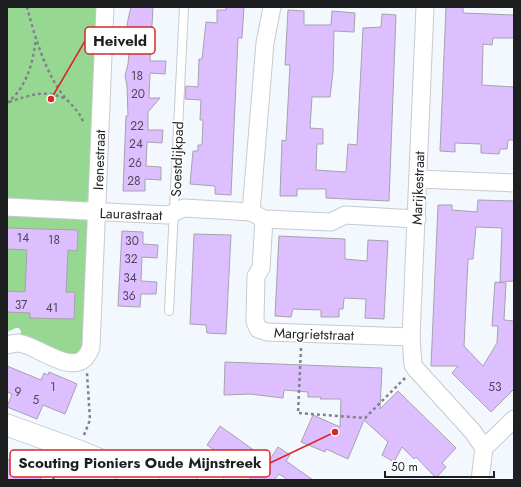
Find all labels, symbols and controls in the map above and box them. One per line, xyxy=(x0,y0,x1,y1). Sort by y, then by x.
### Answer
callout: Heiveld xyxy=(85,27,155,54)
text: Heiveld xyxy=(93,30,147,52)
house number: 18 xyxy=(131,67,143,85)
house number: 20 xyxy=(131,85,145,103)
house number: 22 xyxy=(130,117,144,135)
street label: Soestdijkpad xyxy=(166,121,188,197)
street label: Irenestraat xyxy=(88,129,110,191)
house number: 24 xyxy=(129,135,143,153)
street label: Marijkestraat xyxy=(407,150,429,225)
house number: 26 xyxy=(128,154,142,172)
house number: 28 xyxy=(127,172,141,190)
street label: Laurastraat xyxy=(99,203,163,225)
house number: 14 xyxy=(17,229,29,247)
house number: 18 xyxy=(48,231,60,249)
house number: 30 xyxy=(125,232,139,250)
house number: 32 xyxy=(124,250,138,268)
house number: 34 xyxy=(123,269,137,287)
house number: 36 xyxy=(122,287,136,305)
house number: 37 xyxy=(15,296,28,314)
house number: 41 xyxy=(46,299,58,317)
street label: Margrietstraat xyxy=(274,323,355,345)
house number: 1 xyxy=(50,378,56,396)
house number: 53 xyxy=(488,378,502,396)
house number: 9 xyxy=(15,383,22,401)
house number: 5 xyxy=(33,391,40,409)
callout: Scouting Pioniers Oude Mijnstreek xyxy=(10,450,270,477)
text: Scouting Pioniers Oude Mijnstreek xyxy=(18,452,262,474)
scale bar xyxy=(385,453,494,479)
text: 50 m xyxy=(391,458,418,476)

